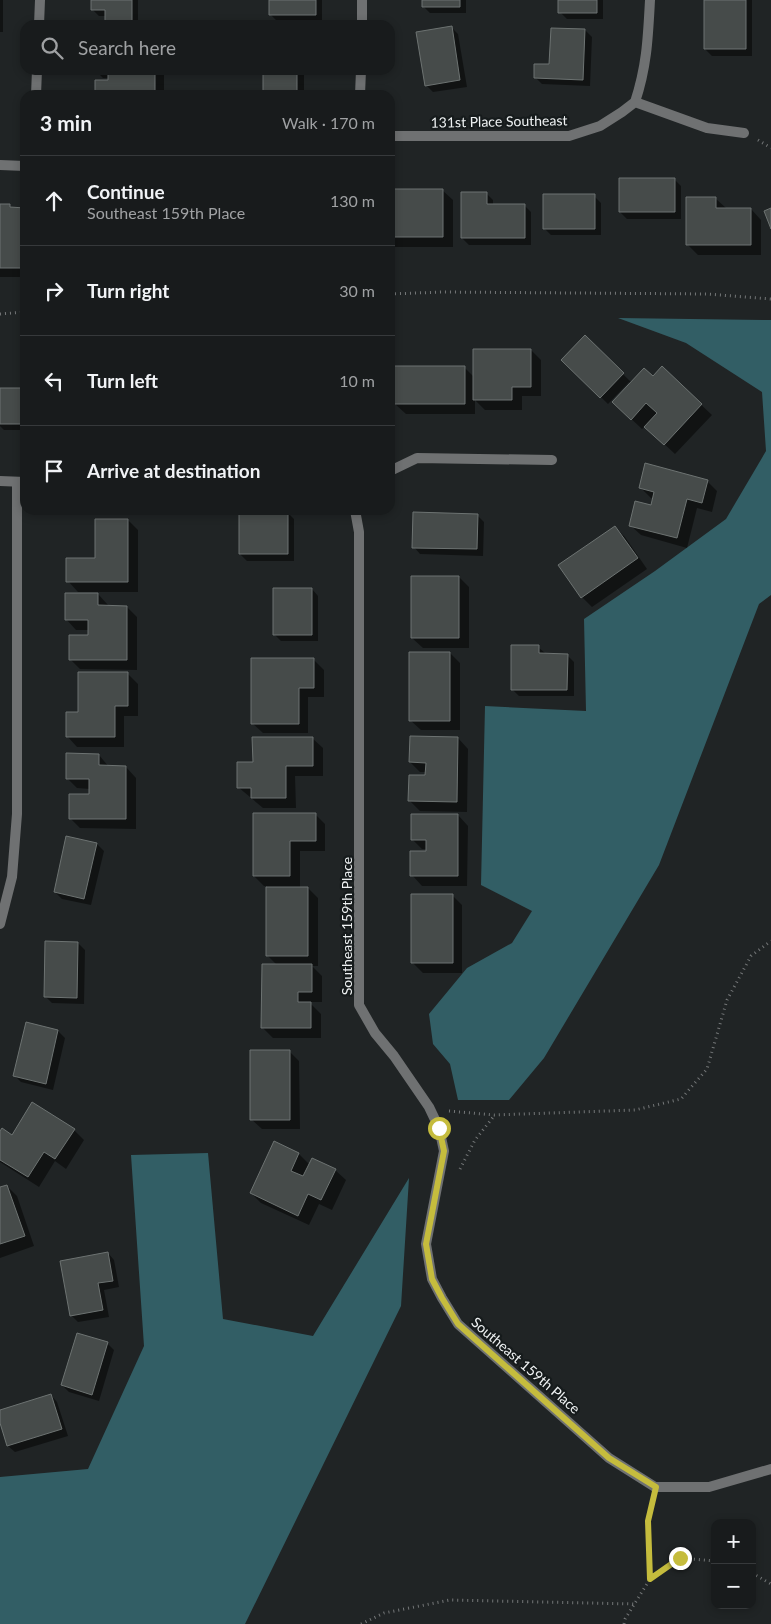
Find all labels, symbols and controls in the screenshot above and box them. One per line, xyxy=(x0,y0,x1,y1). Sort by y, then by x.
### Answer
search box xyxy=(20,20,395,75)
icon: search xyxy=(38,34,66,62)
text: Search here xyxy=(78,36,176,59)
text: 3 min xyxy=(40,110,92,135)
street label: 131st Place Southeast xyxy=(430,111,568,131)
text: Walk · 170 m xyxy=(282,113,375,132)
text: Continue xyxy=(87,180,165,203)
icon: ahead xyxy=(40,187,68,215)
text: 130 m xyxy=(330,191,375,210)
text: Southeast 159th Place xyxy=(87,203,245,222)
icon: right xyxy=(40,277,68,305)
text: Turn right xyxy=(87,279,169,302)
text: 30 m xyxy=(339,281,375,300)
icon: left xyxy=(40,367,68,395)
text: Turn left xyxy=(87,369,158,392)
text: 10 m xyxy=(339,371,375,390)
icon: arrive xyxy=(40,457,68,485)
text: Arrive at destination xyxy=(87,459,260,482)
street label: Southeast 159th Place xyxy=(338,857,355,995)
route start xyxy=(428,1117,451,1140)
street label: Southeast 159th Place xyxy=(468,1313,584,1417)
map controls xyxy=(711,1519,756,1609)
button: + xyxy=(711,1519,756,1564)
route end xyxy=(669,1547,692,1570)
button: − xyxy=(711,1564,756,1609)

